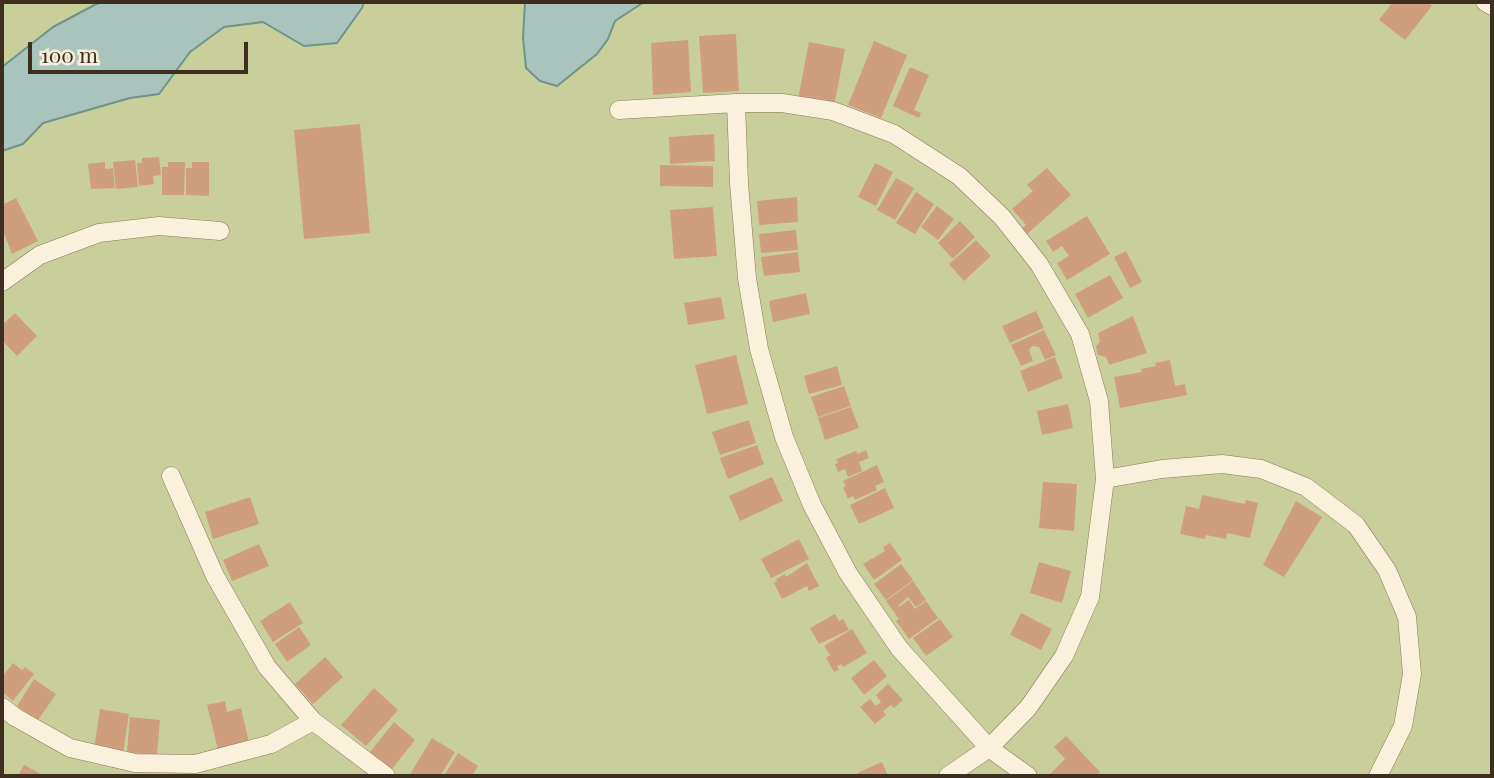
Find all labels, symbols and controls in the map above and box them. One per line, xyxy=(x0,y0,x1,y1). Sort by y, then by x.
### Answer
scale bar xyxy=(32,28,252,72)
text: 100 m xyxy=(41,40,98,68)

